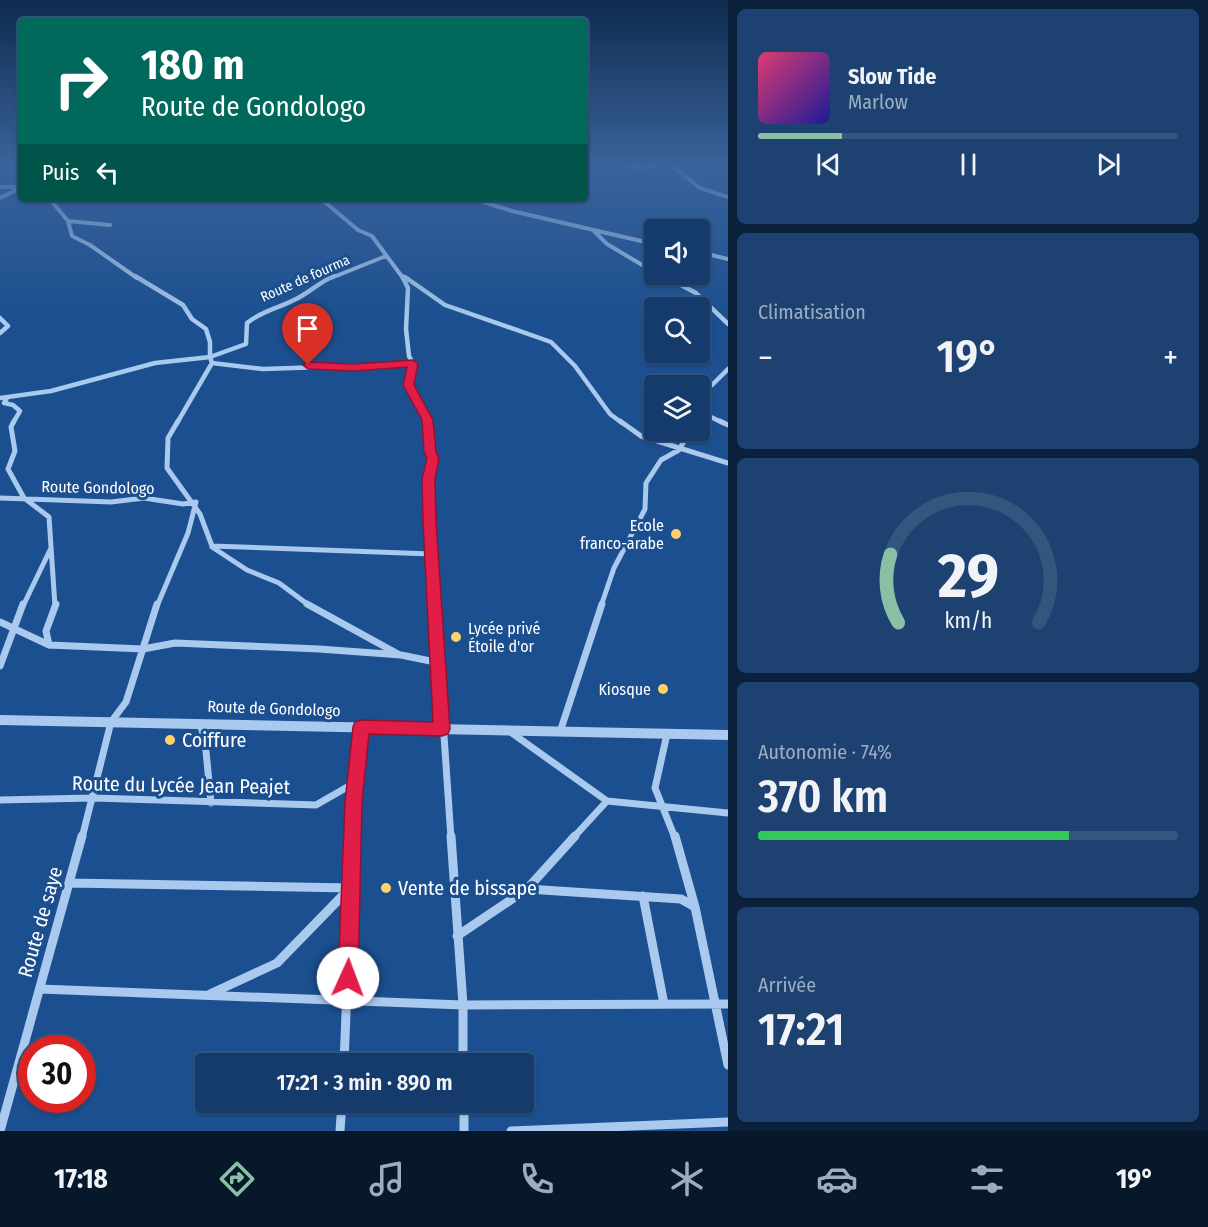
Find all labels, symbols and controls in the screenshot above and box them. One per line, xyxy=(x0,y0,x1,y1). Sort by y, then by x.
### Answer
text: 180 m xyxy=(141,40,245,90)
icon: right xyxy=(42,42,120,120)
text: Slow Tide xyxy=(848,63,936,90)
text: Marlow xyxy=(848,90,908,114)
text: Route de Gondologo xyxy=(141,91,366,123)
icon: previous xyxy=(812,148,845,181)
icon: pause xyxy=(952,148,985,181)
icon: next xyxy=(1092,148,1125,181)
icon: left xyxy=(91,156,124,189)
text: Puis xyxy=(42,159,79,186)
map controls xyxy=(644,219,710,441)
button: sound xyxy=(644,219,710,285)
street label: Route de fourma xyxy=(258,251,353,306)
button: search xyxy=(644,297,710,363)
text: Climatisation xyxy=(758,300,866,324)
pin xyxy=(282,303,333,365)
icon: arrive xyxy=(291,312,324,345)
text: 19° xyxy=(937,330,999,384)
text: − xyxy=(758,338,773,378)
text: + xyxy=(1163,338,1178,378)
button: layers xyxy=(644,375,710,441)
street label: Route Gondologo xyxy=(41,477,155,498)
place label: Ecole franco-arabe xyxy=(580,516,664,553)
marker: Ecole franco-arabe xyxy=(669,527,683,541)
text: 29 xyxy=(937,539,998,614)
text: km/h xyxy=(944,608,992,634)
place label: Lycée privé Étoile d'or xyxy=(468,619,540,656)
marker: Lycée privé Étoile d'or xyxy=(449,630,463,644)
place label: Kiosque xyxy=(598,680,651,699)
marker: Kiosque xyxy=(656,682,670,696)
street label: Route de Gondologo xyxy=(207,697,341,720)
place label: Coiffure xyxy=(182,728,246,752)
marker: Coiffure xyxy=(163,733,177,747)
text: Autonomie · 74% xyxy=(758,740,892,764)
text: 370 km xyxy=(758,770,888,824)
street label: Route du Lycée Jean Peajet xyxy=(72,771,291,799)
street label: Route de saye xyxy=(13,864,67,980)
place label: Vente de bissape xyxy=(398,876,537,900)
marker: Vente de bissape xyxy=(379,881,393,895)
position arrow xyxy=(316,946,380,1010)
text: Arrivée xyxy=(758,973,816,997)
text: 17:21 xyxy=(758,1003,844,1057)
speed limit sign: 30 xyxy=(18,1035,96,1113)
text: 17:21 · 3 min · 890 m xyxy=(276,1069,453,1096)
icon: directions xyxy=(216,1158,258,1200)
icon: music xyxy=(366,1158,408,1200)
icon: phone xyxy=(516,1158,558,1200)
icon: climate xyxy=(666,1158,708,1200)
icon: car xyxy=(816,1158,858,1200)
icon: filters xyxy=(966,1158,1008,1200)
text: 17:18 xyxy=(54,1163,108,1195)
text: 19° xyxy=(1116,1163,1154,1195)

